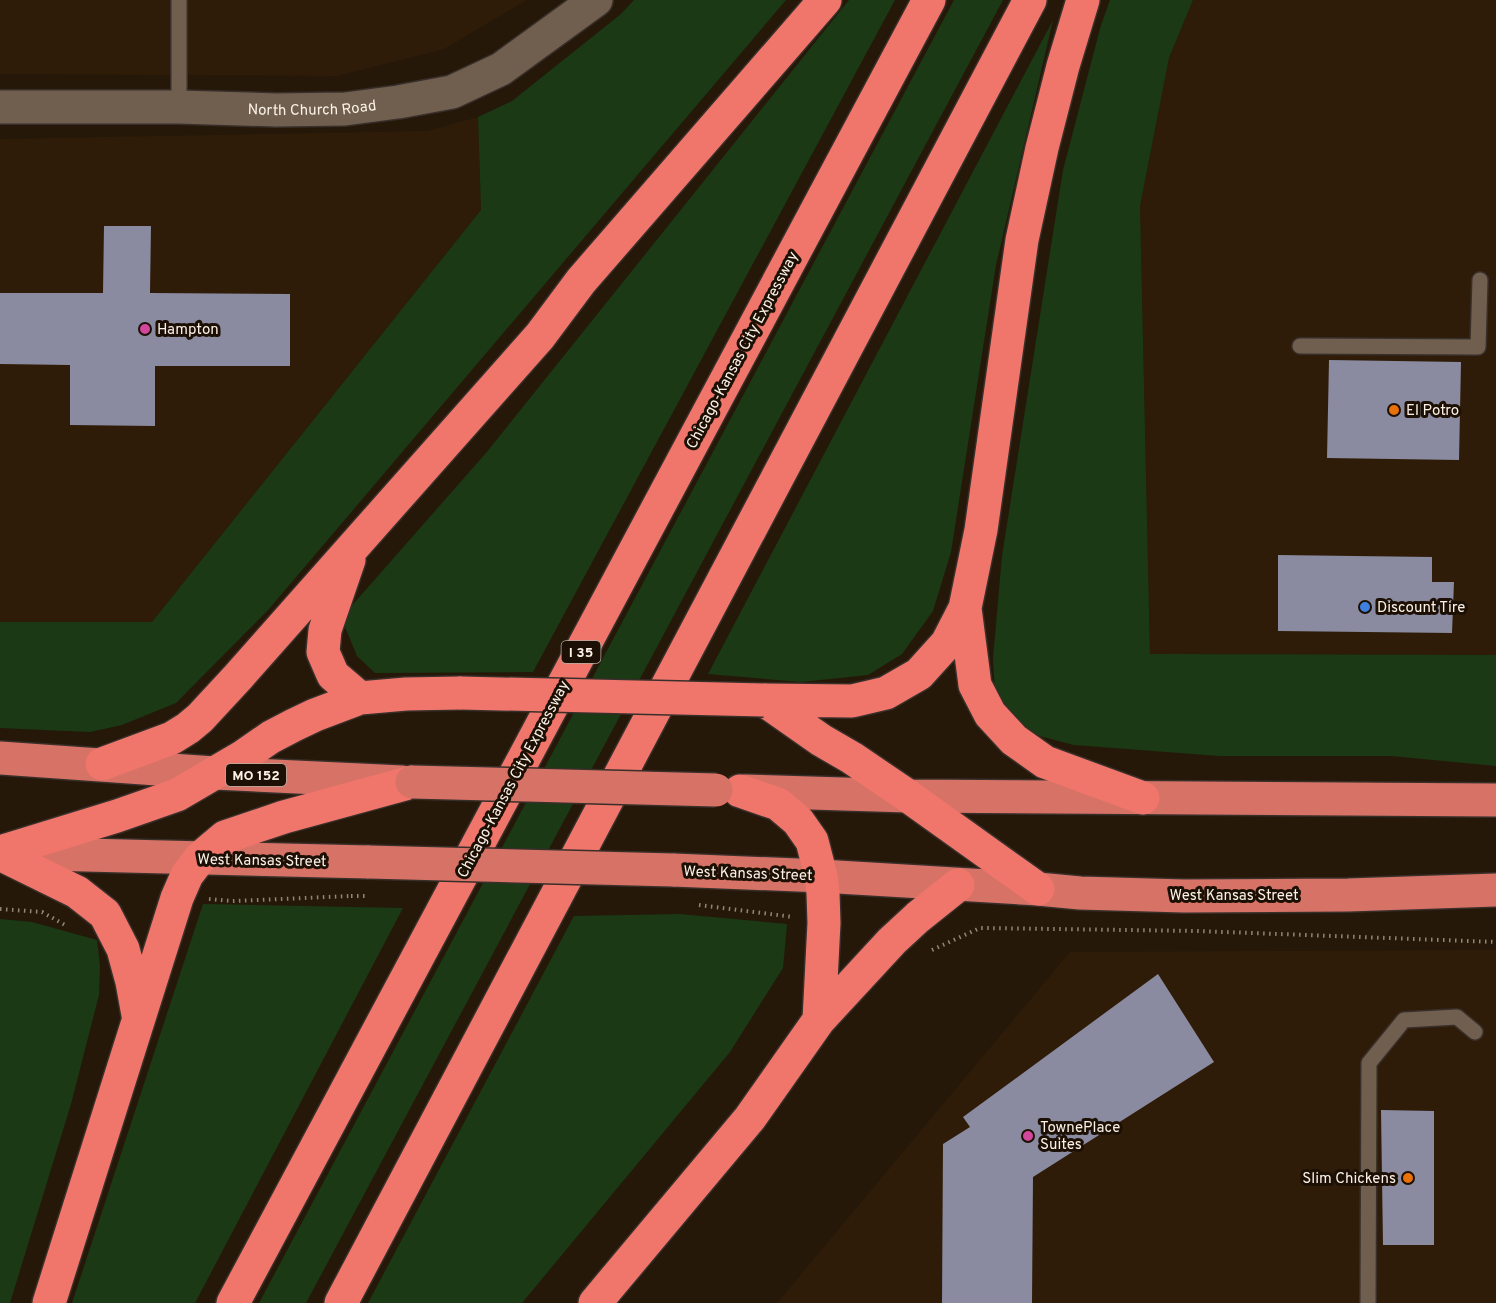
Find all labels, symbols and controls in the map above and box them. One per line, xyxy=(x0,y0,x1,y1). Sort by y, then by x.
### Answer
street label: North Church Road xyxy=(247,97,378,121)
street label: Chicago-Kansas City Expressway xyxy=(683,249,804,453)
place label: Hampton xyxy=(157,321,219,340)
marker: Hampton xyxy=(138,322,152,336)
place label: El Potro xyxy=(1406,402,1459,421)
marker: El Potro xyxy=(1387,403,1401,417)
place label: Discount Tire xyxy=(1377,599,1465,618)
marker: Discount Tire xyxy=(1358,600,1372,614)
road number: I 35 xyxy=(562,641,600,663)
street label: Chicago-Kansas City Expressway xyxy=(454,678,575,882)
road number: MO 152 xyxy=(226,764,286,786)
street label: West Kansas Street xyxy=(197,851,327,872)
street label: West Kansas Street xyxy=(683,863,813,886)
street label: West Kansas Street xyxy=(1169,887,1299,906)
place label: TownePlace Suites xyxy=(1040,1119,1120,1155)
marker: TownePlace Suites xyxy=(1021,1129,1035,1143)
place label: Slim Chickens xyxy=(1302,1170,1396,1189)
marker: Slim Chickens xyxy=(1401,1171,1415,1185)

